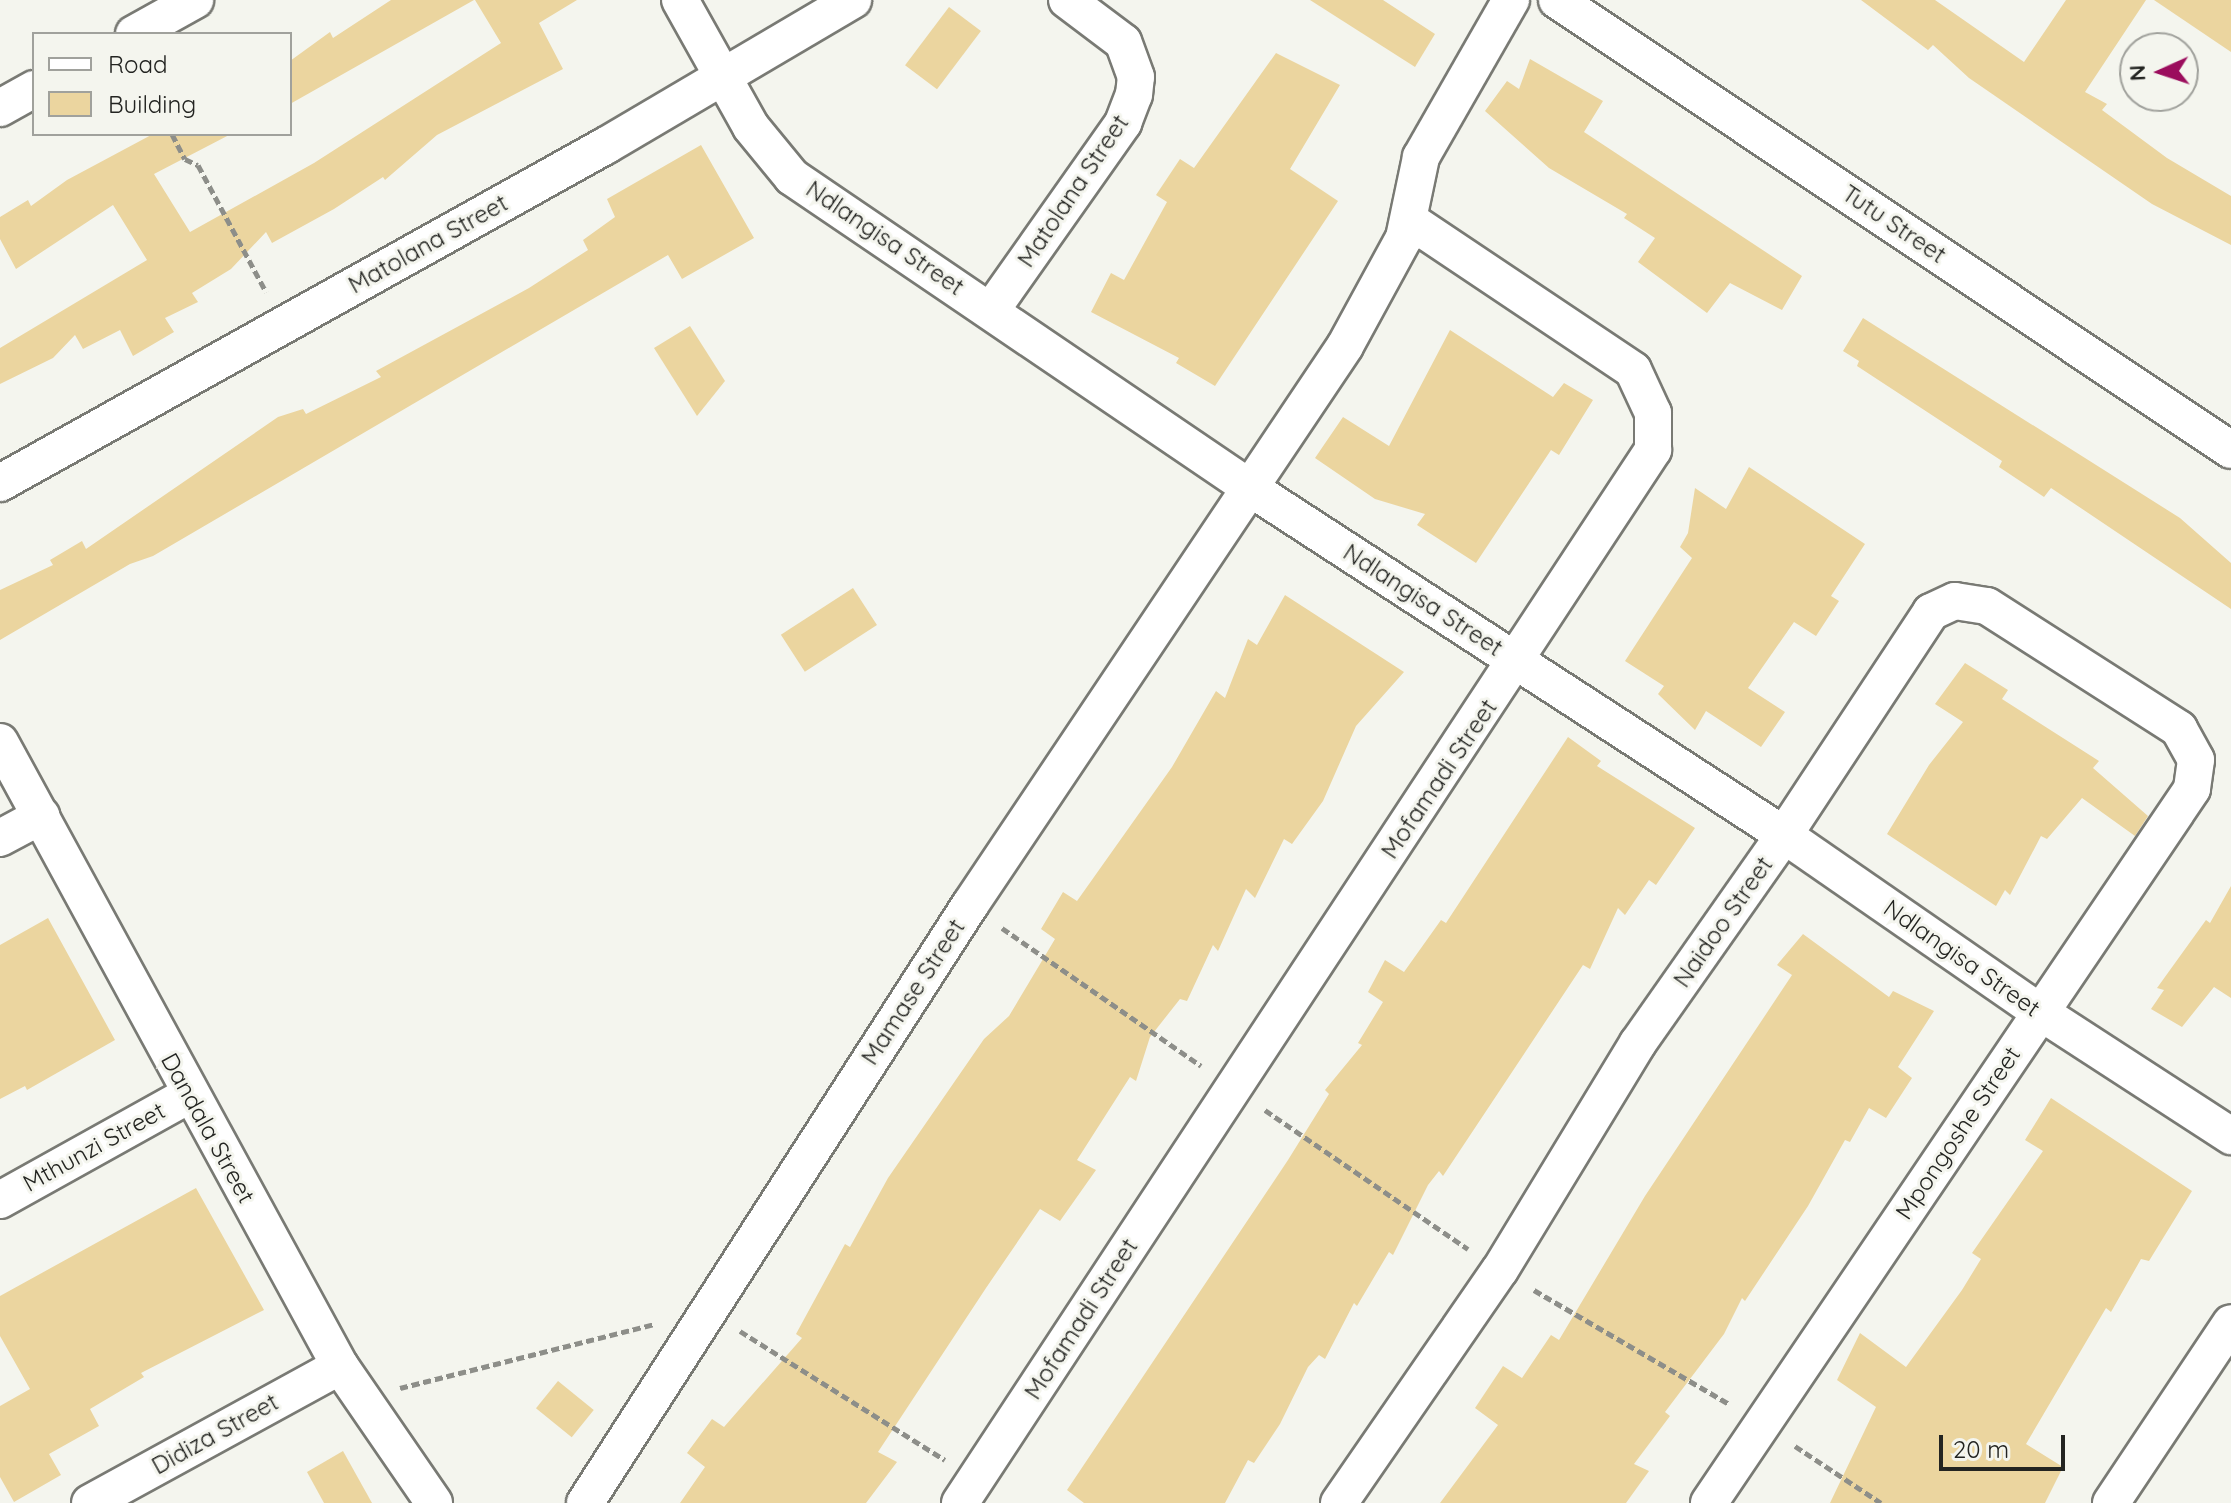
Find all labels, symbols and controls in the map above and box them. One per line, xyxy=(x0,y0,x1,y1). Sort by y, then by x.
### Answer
legend xyxy=(32,32,292,136)
north arrow xyxy=(2119,32,2199,112)
text: Road xyxy=(108,49,168,79)
text: N xyxy=(2123,64,2151,82)
text: Building xyxy=(108,89,196,119)
street label: Matolana Street xyxy=(1011,109,1135,273)
street label: Ndlangisa Street xyxy=(801,175,969,301)
street label: Tutu Street xyxy=(1837,179,1951,269)
street label: Matolana Street xyxy=(343,188,513,300)
street label: Ndlangisa Street xyxy=(1338,538,1508,662)
street label: Mofamadi Street xyxy=(1375,694,1503,864)
street label: Naidoo Street xyxy=(1667,851,1779,993)
street label: Ndlangisa Street xyxy=(1878,893,2046,1023)
street label: Mamase Street xyxy=(855,914,971,1070)
street label: Mpongoshe Street xyxy=(1889,1041,2027,1225)
street label: Dandala Street xyxy=(155,1048,261,1208)
street label: Mthunzi Street xyxy=(18,1096,170,1198)
street label: Mofamadi Street xyxy=(1018,1233,1144,1405)
street label: Didiza Street xyxy=(147,1387,283,1481)
scale bar xyxy=(1943,1419,2069,1469)
text: 20 m xyxy=(1953,1434,2009,1464)

